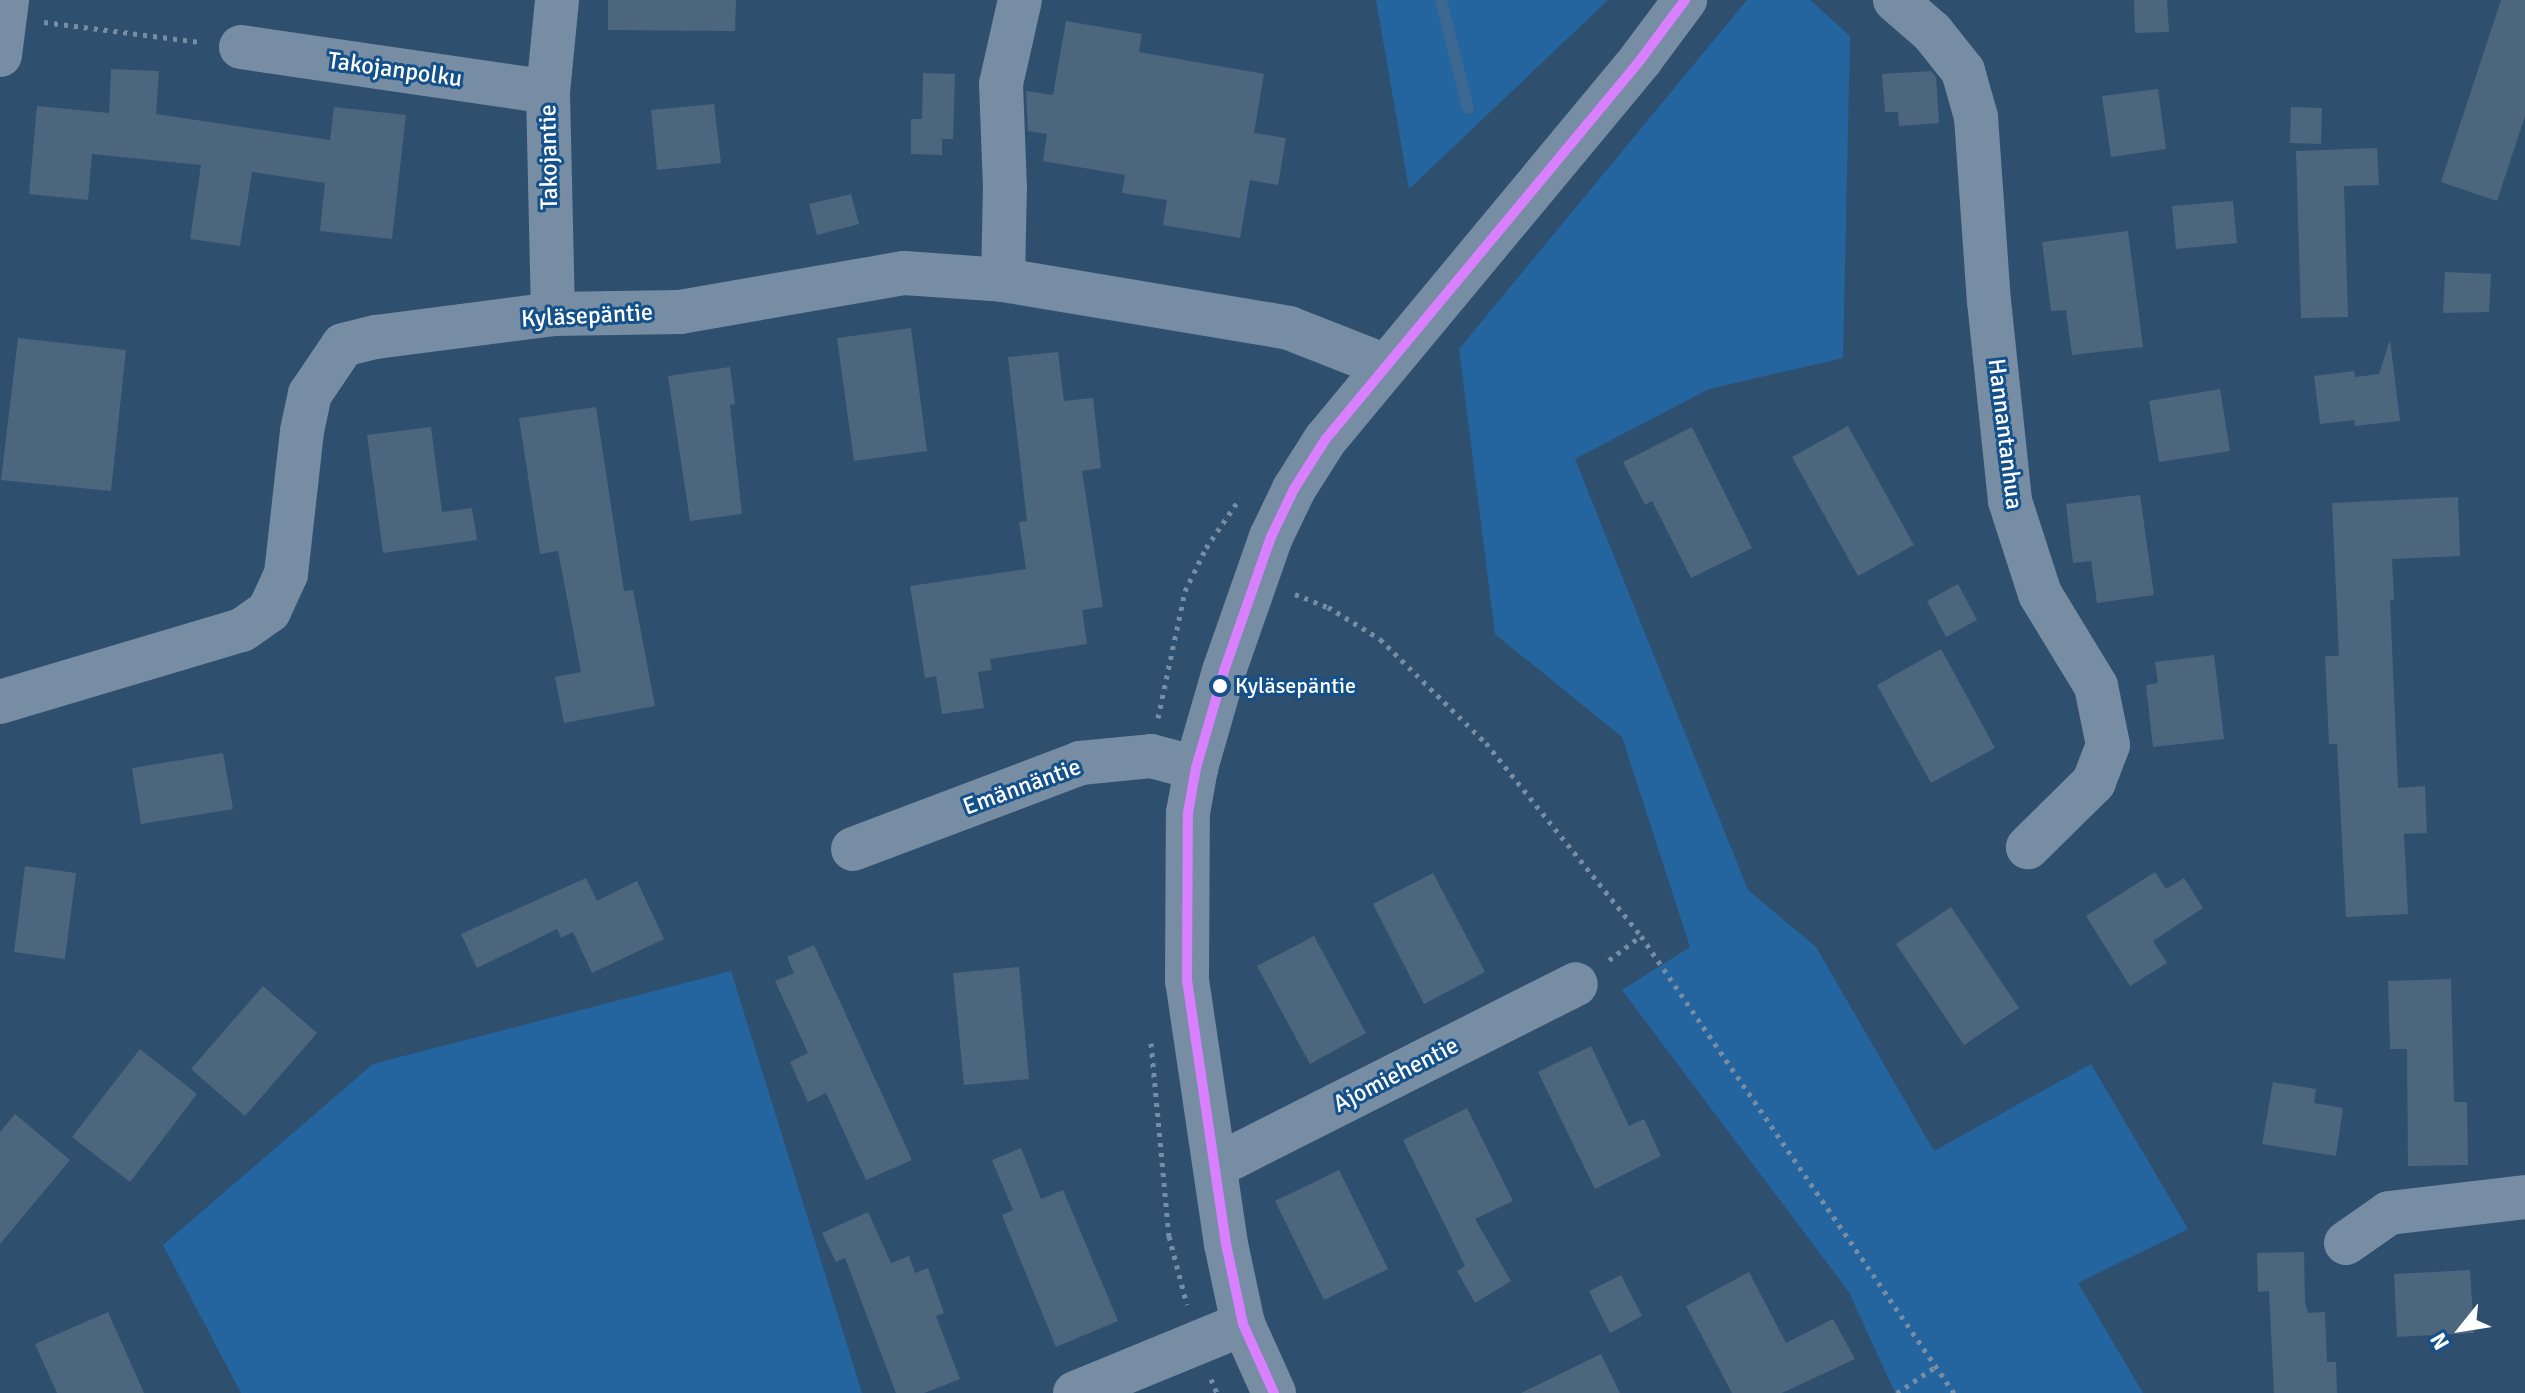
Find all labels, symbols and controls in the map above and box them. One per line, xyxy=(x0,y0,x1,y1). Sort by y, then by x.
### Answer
street label: Takojanpolku xyxy=(326,46,464,94)
street label: Takojantie xyxy=(534,104,564,210)
street label: Kyläsepäntie xyxy=(520,298,654,334)
street label: Hannantanhua xyxy=(1981,357,2029,511)
place label: Kyläsepäntie xyxy=(1235,673,1356,699)
marker: Kyläsepäntie xyxy=(1212,678,1228,694)
street label: Emännäntie xyxy=(959,752,1085,822)
street label: Ajomiehentie xyxy=(1329,1031,1463,1119)
north arrow xyxy=(2421,1289,2501,1369)
text: N xyxy=(2424,1328,2455,1355)

